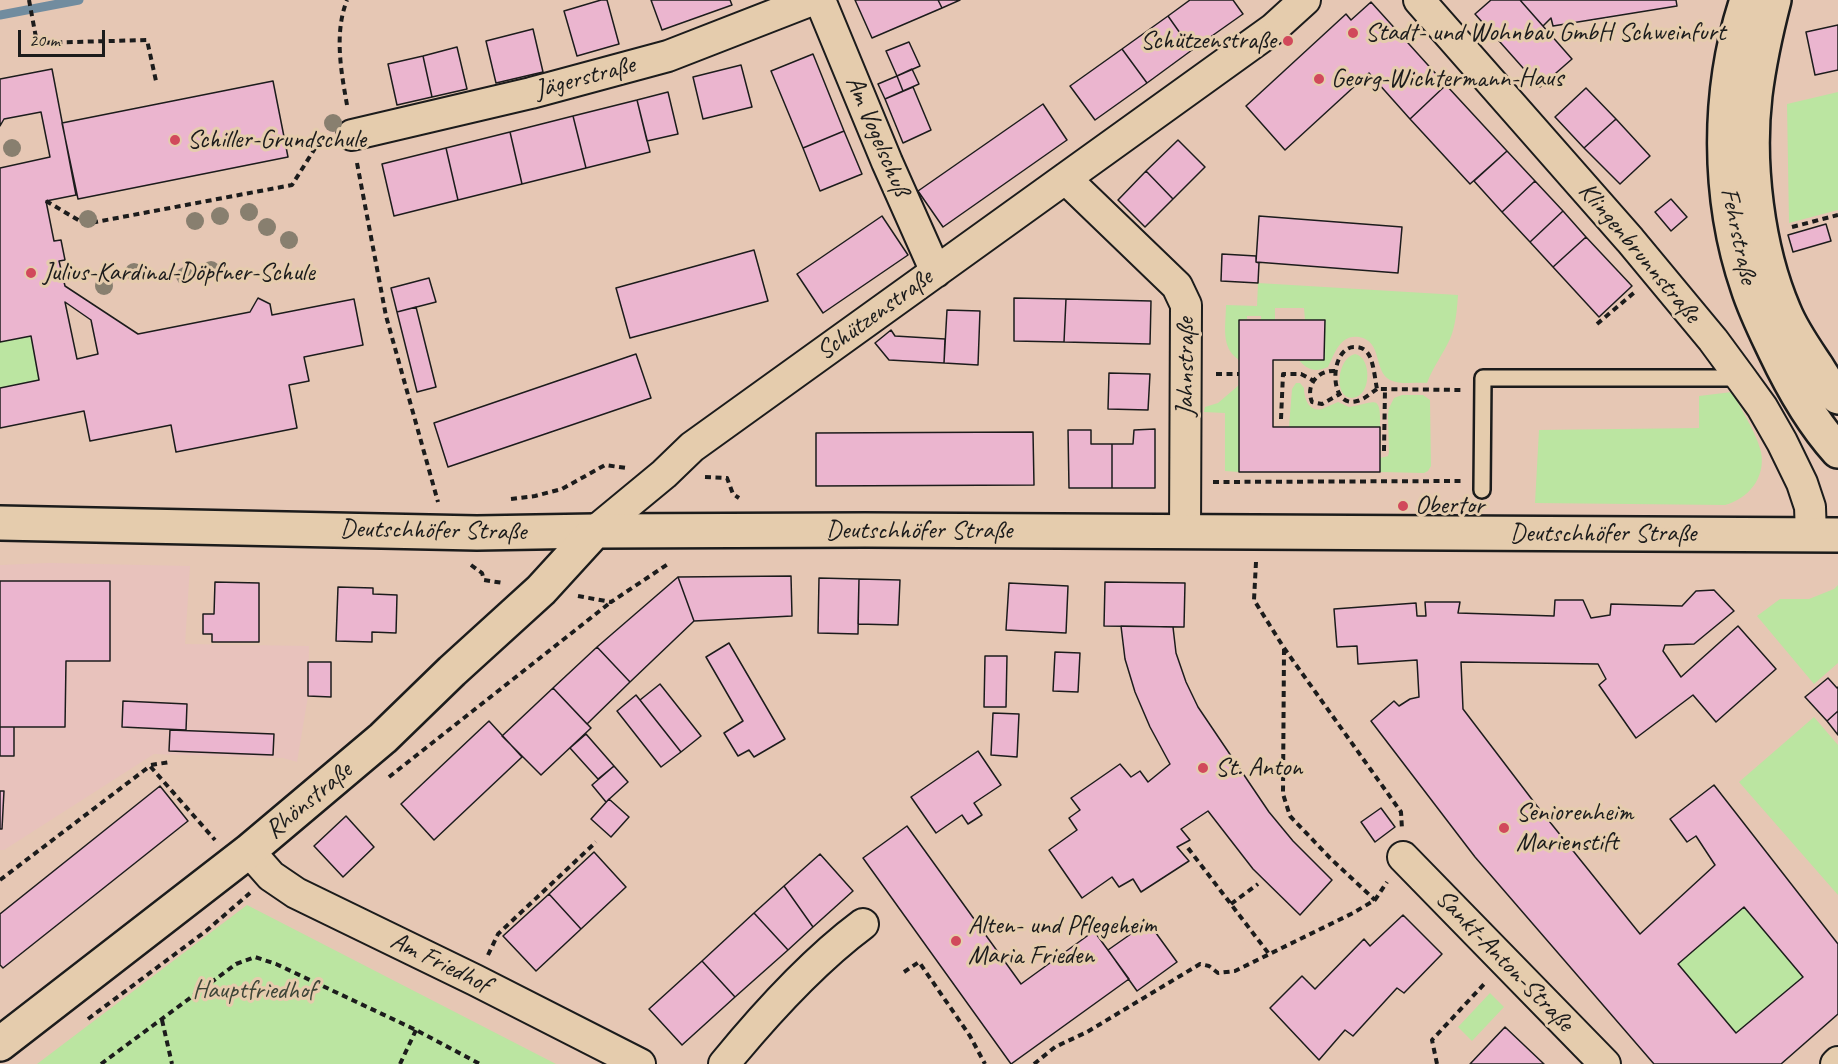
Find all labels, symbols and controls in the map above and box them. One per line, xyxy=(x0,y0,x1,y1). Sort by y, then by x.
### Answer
place label: Stadt- und Wohnbau GmbH Schweinfurt xyxy=(1365,17,1725,49)
scale bar xyxy=(21,18,108,56)
place label: Schützenstraße xyxy=(1140,25,1276,57)
marker: Stadt- und Wohnbau GmbH Schweinfurt xyxy=(1346,26,1360,40)
text: 20 m xyxy=(29,29,60,51)
marker: Schützenstraße xyxy=(1281,34,1295,48)
street label: Jägerstraße xyxy=(532,50,638,106)
place label: Georg-Wichtermann-Haus xyxy=(1331,63,1563,95)
street label: Am Vogelschuß xyxy=(838,71,916,201)
marker: Georg-Wichtermann-Haus xyxy=(1312,72,1326,86)
place label: Schiller-Grundschule xyxy=(187,124,366,156)
marker: Schiller-Grundschule xyxy=(168,133,182,147)
street label: Klingenbrunnstraße xyxy=(1571,176,1707,330)
street label: Fehrstraße xyxy=(1713,185,1763,287)
place label: Julius-Kardinal-Döpfner-Schule xyxy=(43,257,315,289)
street label: Schützenstraße xyxy=(811,262,939,368)
marker: Julius-Kardinal-Döpfner-Schule xyxy=(24,266,38,280)
street label: Jahnstraße xyxy=(1170,318,1202,416)
place label: Obertor xyxy=(1415,490,1484,522)
marker: Obertor xyxy=(1396,499,1410,513)
street label: Deutschhöfer Straße xyxy=(339,514,527,548)
street label: Deutschhöfer Straße xyxy=(826,515,1012,547)
street label: Deutschhöfer Straße xyxy=(1510,518,1696,550)
place label: St. Anton xyxy=(1215,752,1302,784)
street label: Rhönstraße xyxy=(259,756,359,846)
marker: St. Anton xyxy=(1196,761,1210,775)
place label: Seniorenheim Marienstift xyxy=(1516,797,1633,858)
marker: Seniorenheim Marienstift xyxy=(1497,821,1511,835)
street label: Sankt-Anton-Straße xyxy=(1428,883,1580,1039)
place label: Alten- und Pflegeheim Maria Frieden xyxy=(968,910,1157,972)
street label: Am Friedhof xyxy=(385,926,495,1000)
marker: Alten- und Pflegeheim Maria Frieden xyxy=(949,934,963,948)
park label: Hauptfriedhof xyxy=(192,975,316,1007)

